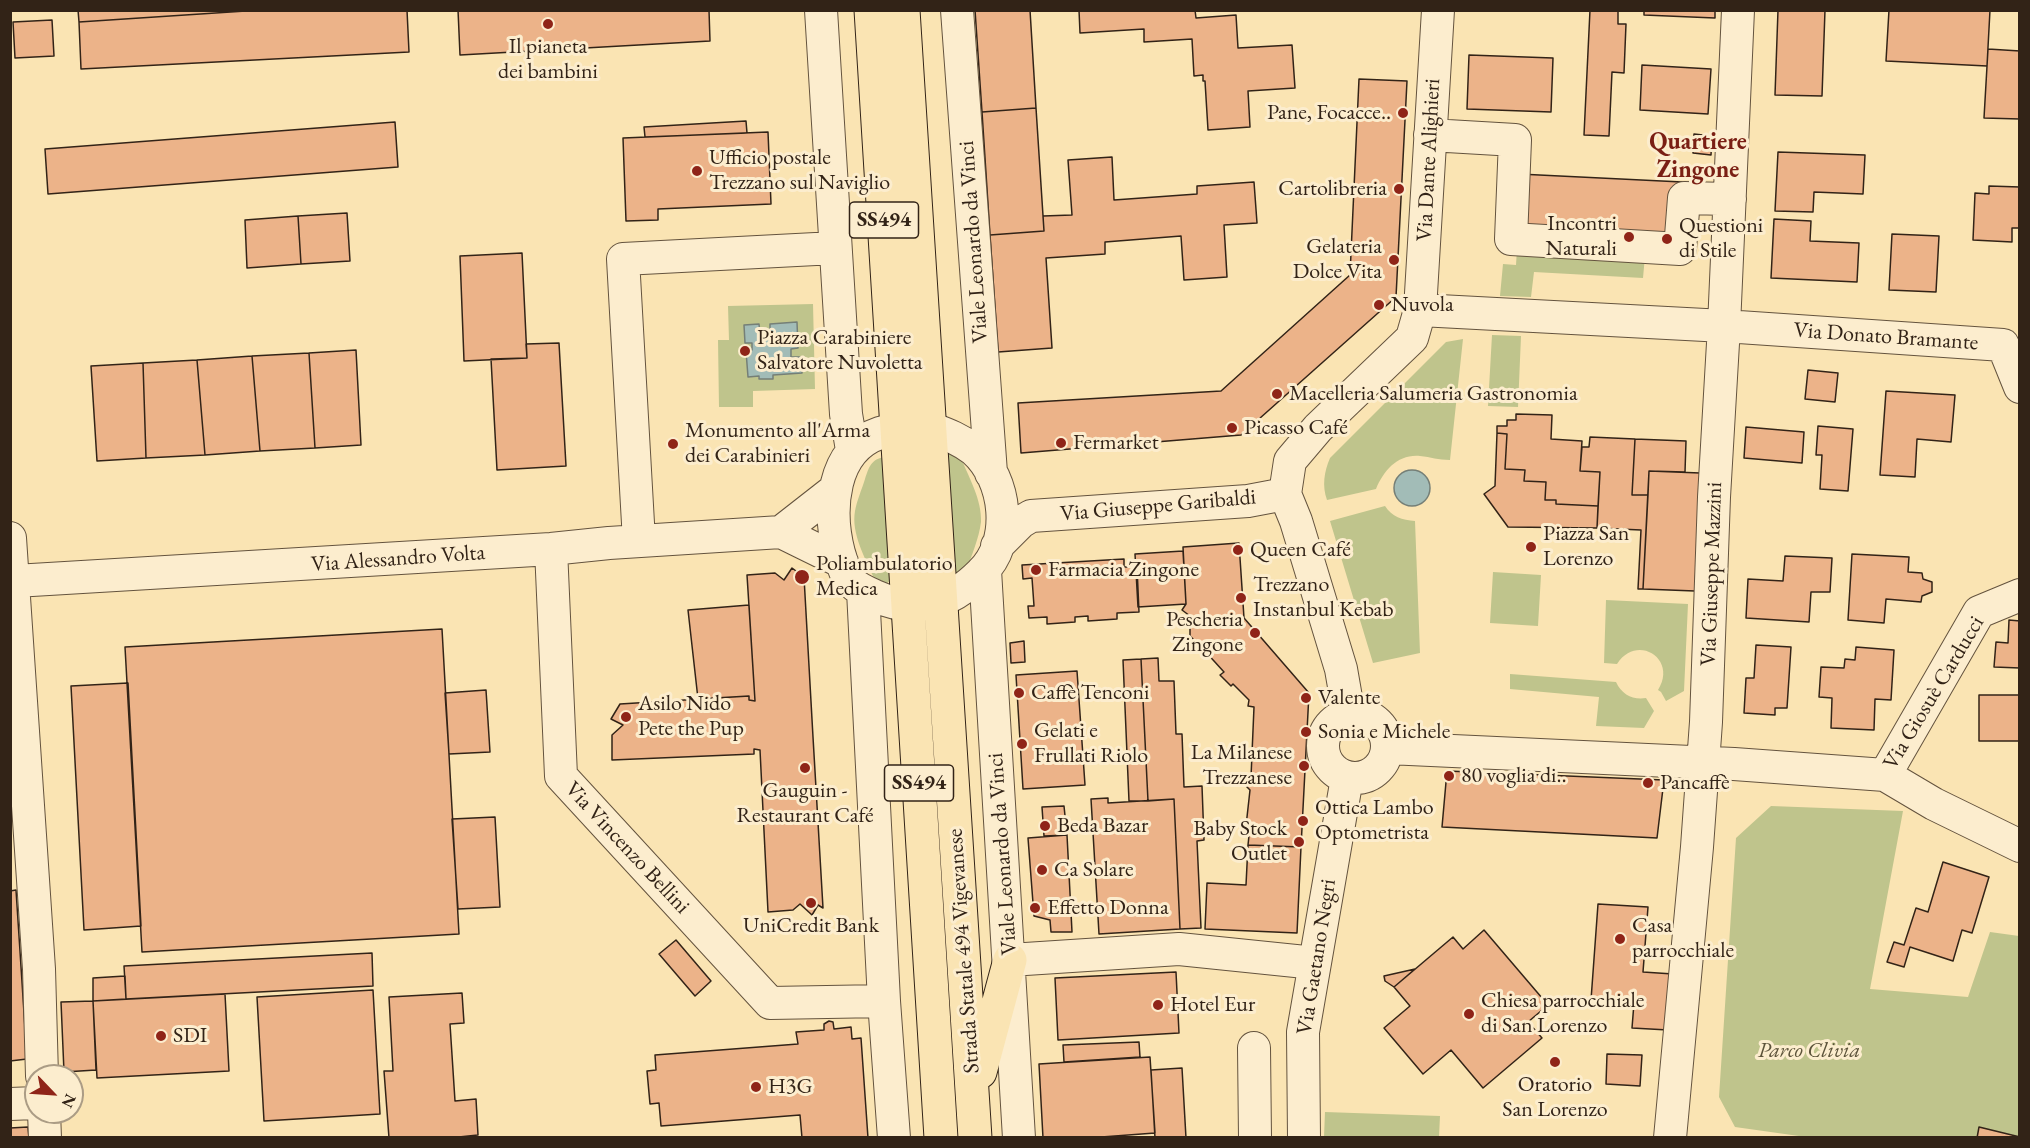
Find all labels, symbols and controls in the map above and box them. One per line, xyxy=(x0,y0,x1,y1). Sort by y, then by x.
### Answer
marker: Il pianeta dei bambini xyxy=(541,17,555,31)
place label: Il pianeta dei bambini xyxy=(498,34,598,86)
street label: Via Dante Alighieri xyxy=(1412,78,1446,242)
place label: Pane, Focacce.. xyxy=(1267,100,1391,126)
marker: Pane, Focacce.. xyxy=(1396,106,1410,120)
district label: Quartiere Zingone xyxy=(1649,128,1747,184)
street label: Viale Leonardo da Vinci xyxy=(954,140,994,344)
place label: Ufficio postale Trezzano sul Naviglio xyxy=(709,145,890,196)
marker: Ufficio postale Trezzano sul Naviglio xyxy=(690,164,704,178)
place label: Cartolibreria xyxy=(1278,176,1387,202)
marker: Cartolibreria xyxy=(1392,182,1406,196)
road number: SS494 xyxy=(850,202,918,238)
place label: Incontri Naturali xyxy=(1546,211,1617,262)
place label: Questioni di Stile xyxy=(1679,213,1763,264)
marker: Incontri Naturali xyxy=(1622,230,1636,244)
marker: Questioni di Stile xyxy=(1660,232,1674,246)
place label: Gelateria Dolce Vita xyxy=(1293,234,1382,286)
marker: Gelateria Dolce Vita xyxy=(1387,253,1401,267)
place label: Nuvola xyxy=(1391,292,1454,318)
marker: Nuvola xyxy=(1372,298,1386,312)
street label: Via Donato Bramante xyxy=(1793,317,1979,357)
place label: Piazza Carabiniere Salvatore Nuvoletta xyxy=(757,325,923,376)
marker: Piazza Carabiniere Salvatore Nuvoletta xyxy=(738,344,752,358)
place label: Macelleria Salumeria Gastronomia xyxy=(1289,381,1578,407)
marker: Macelleria Salumeria Gastronomia xyxy=(1270,387,1284,401)
place label: Picasso Café xyxy=(1244,415,1348,441)
place label: Monumento all'Arma dei Carabinieri xyxy=(685,418,870,470)
marker: Picasso Café xyxy=(1225,421,1239,435)
place label: Fermarket xyxy=(1073,430,1159,456)
marker: Fermarket xyxy=(1054,436,1068,450)
marker: Monumento all'Arma dei Carabinieri xyxy=(666,437,680,451)
street label: Via Giuseppe Mazzini xyxy=(1696,482,1728,666)
street label: Via Giuseppe Garibaldi xyxy=(1059,484,1257,528)
place label: Piazza San Lorenzo xyxy=(1543,521,1629,572)
place label: Queen Café xyxy=(1250,537,1351,563)
street label: Via Alessandro Volta xyxy=(310,540,486,578)
marker: Piazza San Lorenzo xyxy=(1524,540,1538,554)
marker: Queen Café xyxy=(1231,543,1245,557)
place label: Poliambulatorio Medica xyxy=(816,551,953,602)
place label: Farmacia Zingone xyxy=(1048,557,1199,583)
marker: Farmacia Zingone xyxy=(1029,563,1043,577)
marker: Poliambulatorio Medica xyxy=(793,568,811,586)
place label: Trezzano Instanbul Kebab xyxy=(1253,572,1394,624)
marker: Trezzano Instanbul Kebab xyxy=(1234,591,1248,605)
place label: Pescheria Zingone xyxy=(1166,607,1243,658)
street label: Via Giosuè Carducci xyxy=(1878,612,1990,774)
marker: Pescheria Zingone xyxy=(1248,626,1262,640)
place label: Caffè Tenconi xyxy=(1031,680,1150,706)
place label: Valente xyxy=(1318,685,1380,711)
marker: Caffè Tenconi xyxy=(1012,686,1026,700)
place label: Asilo Nido Pete the Pup xyxy=(638,691,744,742)
marker: Valente xyxy=(1299,691,1313,705)
marker: Asilo Nido Pete the Pup xyxy=(619,710,633,724)
place label: Gelati e Frullati Riolo xyxy=(1034,718,1148,770)
place label: Sonia e Michele xyxy=(1318,719,1450,745)
marker: Sonia e Michele xyxy=(1299,725,1313,739)
marker: Gelati e Frullati Riolo xyxy=(1015,737,1029,751)
place label: La Milanese Trezzanese xyxy=(1191,740,1292,792)
street label: Viale Leonardo da Vinci xyxy=(983,752,1023,956)
marker: La Milanese Trezzanese xyxy=(1297,759,1311,773)
marker: Gauguin - Restaurant Café xyxy=(798,761,812,775)
place label: 80 voglia di.. xyxy=(1461,763,1567,789)
road number: SS494 xyxy=(884,765,954,801)
marker: 80 voglia di.. xyxy=(1442,769,1456,783)
place label: Pancaffè xyxy=(1660,770,1730,796)
street label: Via Vincenzo Bellini xyxy=(559,776,695,920)
marker: Pancaffè xyxy=(1641,776,1655,790)
place label: Gauguin - Restaurant Café xyxy=(736,778,874,830)
place label: Ottica Lambo Optometrista xyxy=(1315,795,1434,846)
place label: Beda Bazar xyxy=(1057,813,1148,839)
marker: Ottica Lambo Optometrista xyxy=(1296,814,1310,828)
place label: Baby Stock Outlet xyxy=(1193,816,1287,867)
marker: Beda Bazar xyxy=(1038,819,1052,833)
street label: Strada Statale 494 Vigevanese xyxy=(942,828,986,1074)
marker: Baby Stock Outlet xyxy=(1292,835,1306,849)
place label: Ca Solare xyxy=(1054,857,1134,883)
marker: Ca Solare xyxy=(1035,863,1049,877)
street label: Via Gaetano Negri xyxy=(1292,877,1342,1037)
place label: Effetto Donna xyxy=(1047,895,1169,921)
marker: UniCredit Bank xyxy=(804,896,818,910)
marker: Effetto Donna xyxy=(1028,901,1042,915)
place label: UniCredit Bank xyxy=(743,913,879,939)
place label: Casa parrocchiale xyxy=(1632,913,1734,964)
marker: Casa parrocchiale xyxy=(1613,932,1627,946)
place label: Chiesa parrocchiale di San Lorenzo xyxy=(1481,988,1644,1040)
place label: Hotel Eur xyxy=(1170,992,1255,1018)
marker: Hotel Eur xyxy=(1151,998,1165,1012)
marker: Chiesa parrocchiale di San Lorenzo xyxy=(1462,1007,1476,1021)
place label: SDI xyxy=(173,1023,207,1049)
marker: SDI xyxy=(154,1029,168,1043)
park label: Parco Clivia xyxy=(1758,1038,1860,1064)
marker: Oratorio San Lorenzo xyxy=(1548,1055,1562,1069)
north arrow xyxy=(24,1064,84,1124)
place label: Oratorio San Lorenzo xyxy=(1502,1072,1608,1124)
place label: H3G xyxy=(768,1074,812,1100)
marker: H3G xyxy=(749,1080,763,1094)
text: N xyxy=(57,1091,81,1111)

